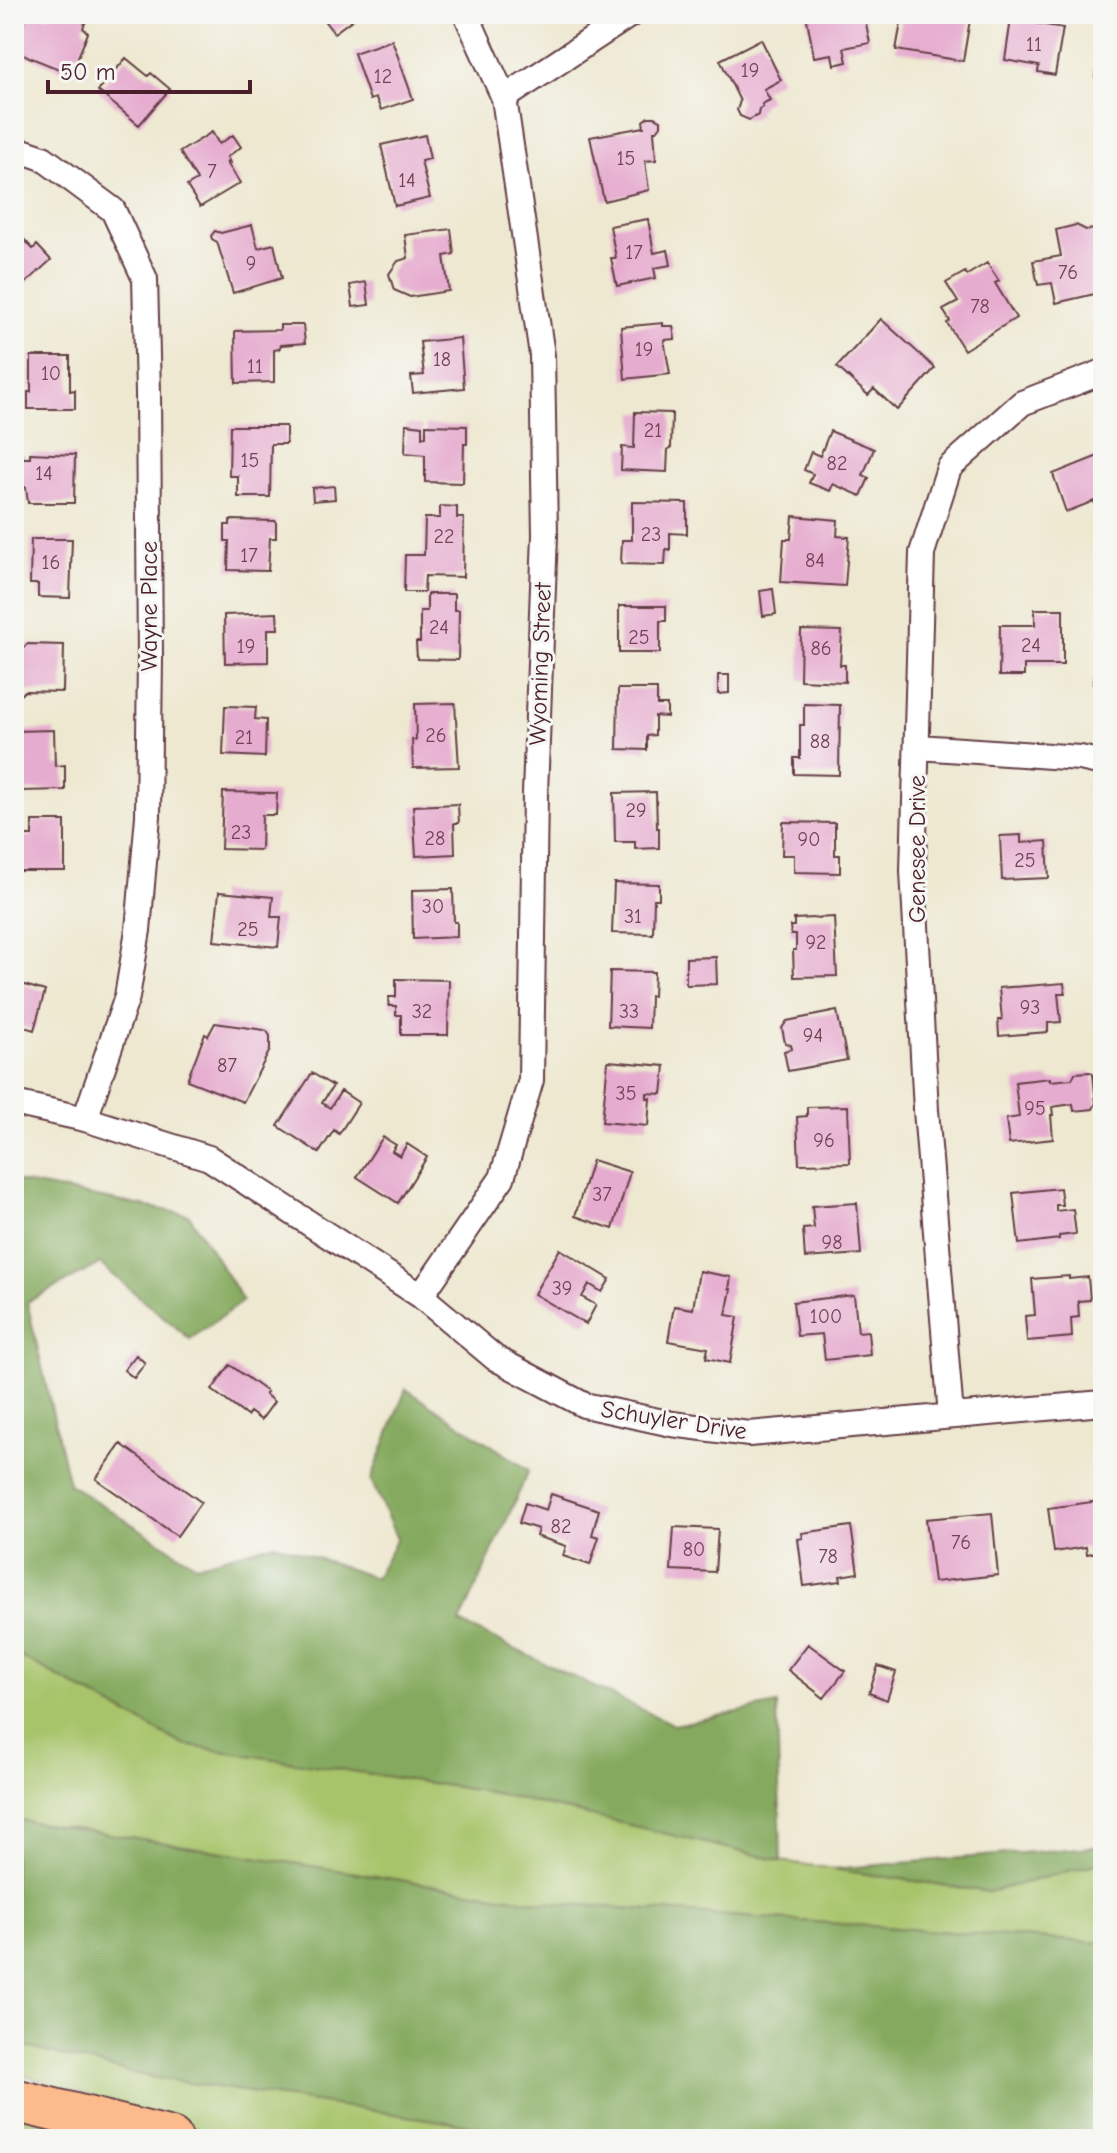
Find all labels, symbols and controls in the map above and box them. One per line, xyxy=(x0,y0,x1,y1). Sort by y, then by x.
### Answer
house number: 11 xyxy=(1026,33,1042,56)
scale bar xyxy=(48,44,250,94)
text: 50 m xyxy=(60,58,116,86)
house number: 19 xyxy=(741,59,759,82)
house number: 12 xyxy=(374,65,392,88)
house number: 15 xyxy=(617,147,635,170)
house number: 7 xyxy=(207,160,217,183)
house number: 14 xyxy=(398,169,416,192)
house number: 17 xyxy=(625,241,643,264)
house number: 9 xyxy=(246,252,256,275)
house number: 76 xyxy=(1058,261,1078,284)
house number: 78 xyxy=(970,295,990,318)
house number: 19 xyxy=(635,338,653,361)
house number: 18 xyxy=(433,348,451,371)
house number: 11 xyxy=(247,355,263,378)
house number: 10 xyxy=(41,362,61,385)
house number: 21 xyxy=(644,419,662,442)
house number: 15 xyxy=(241,449,259,472)
house number: 82 xyxy=(827,452,847,475)
house number: 14 xyxy=(35,462,53,485)
house number: 23 xyxy=(641,523,661,546)
house number: 22 xyxy=(434,525,454,548)
street label: Wayne Place xyxy=(135,541,163,671)
house number: 17 xyxy=(240,544,258,567)
house number: 84 xyxy=(805,549,825,572)
house number: 16 xyxy=(42,551,60,574)
street label: Wyoming Street xyxy=(523,581,557,746)
house number: 24 xyxy=(429,616,449,639)
house number: 25 xyxy=(628,626,650,649)
house number: 24 xyxy=(1021,634,1041,657)
house number: 19 xyxy=(237,635,255,658)
house number: 86 xyxy=(810,637,832,660)
house number: 26 xyxy=(425,724,447,747)
house number: 21 xyxy=(235,726,253,749)
house number: 88 xyxy=(810,730,830,753)
street label: Genesee Drive xyxy=(903,775,931,923)
house number: 29 xyxy=(625,799,647,822)
house number: 23 xyxy=(231,821,251,844)
house number: 28 xyxy=(425,827,445,850)
house number: 90 xyxy=(798,828,820,851)
house number: 25 xyxy=(1014,849,1036,872)
house number: 30 xyxy=(422,895,444,918)
house number: 31 xyxy=(624,905,642,928)
house number: 25 xyxy=(237,918,259,941)
house number: 92 xyxy=(805,931,827,954)
house number: 93 xyxy=(1020,996,1040,1019)
house number: 32 xyxy=(412,1000,432,1023)
house number: 33 xyxy=(619,1000,639,1023)
house number: 94 xyxy=(803,1024,823,1047)
house number: 87 xyxy=(217,1054,237,1077)
house number: 35 xyxy=(616,1082,636,1105)
house number: 95 xyxy=(1024,1097,1046,1120)
house number: 96 xyxy=(813,1129,835,1152)
house number: 37 xyxy=(592,1183,612,1206)
house number: 98 xyxy=(822,1231,842,1254)
house number: 39 xyxy=(552,1277,572,1300)
house number: 100 xyxy=(810,1305,842,1328)
street label: Schuyler Drive xyxy=(599,1395,749,1445)
house number: 82 xyxy=(551,1515,571,1538)
house number: 76 xyxy=(951,1531,971,1554)
house number: 80 xyxy=(683,1538,705,1561)
house number: 78 xyxy=(818,1545,838,1568)

